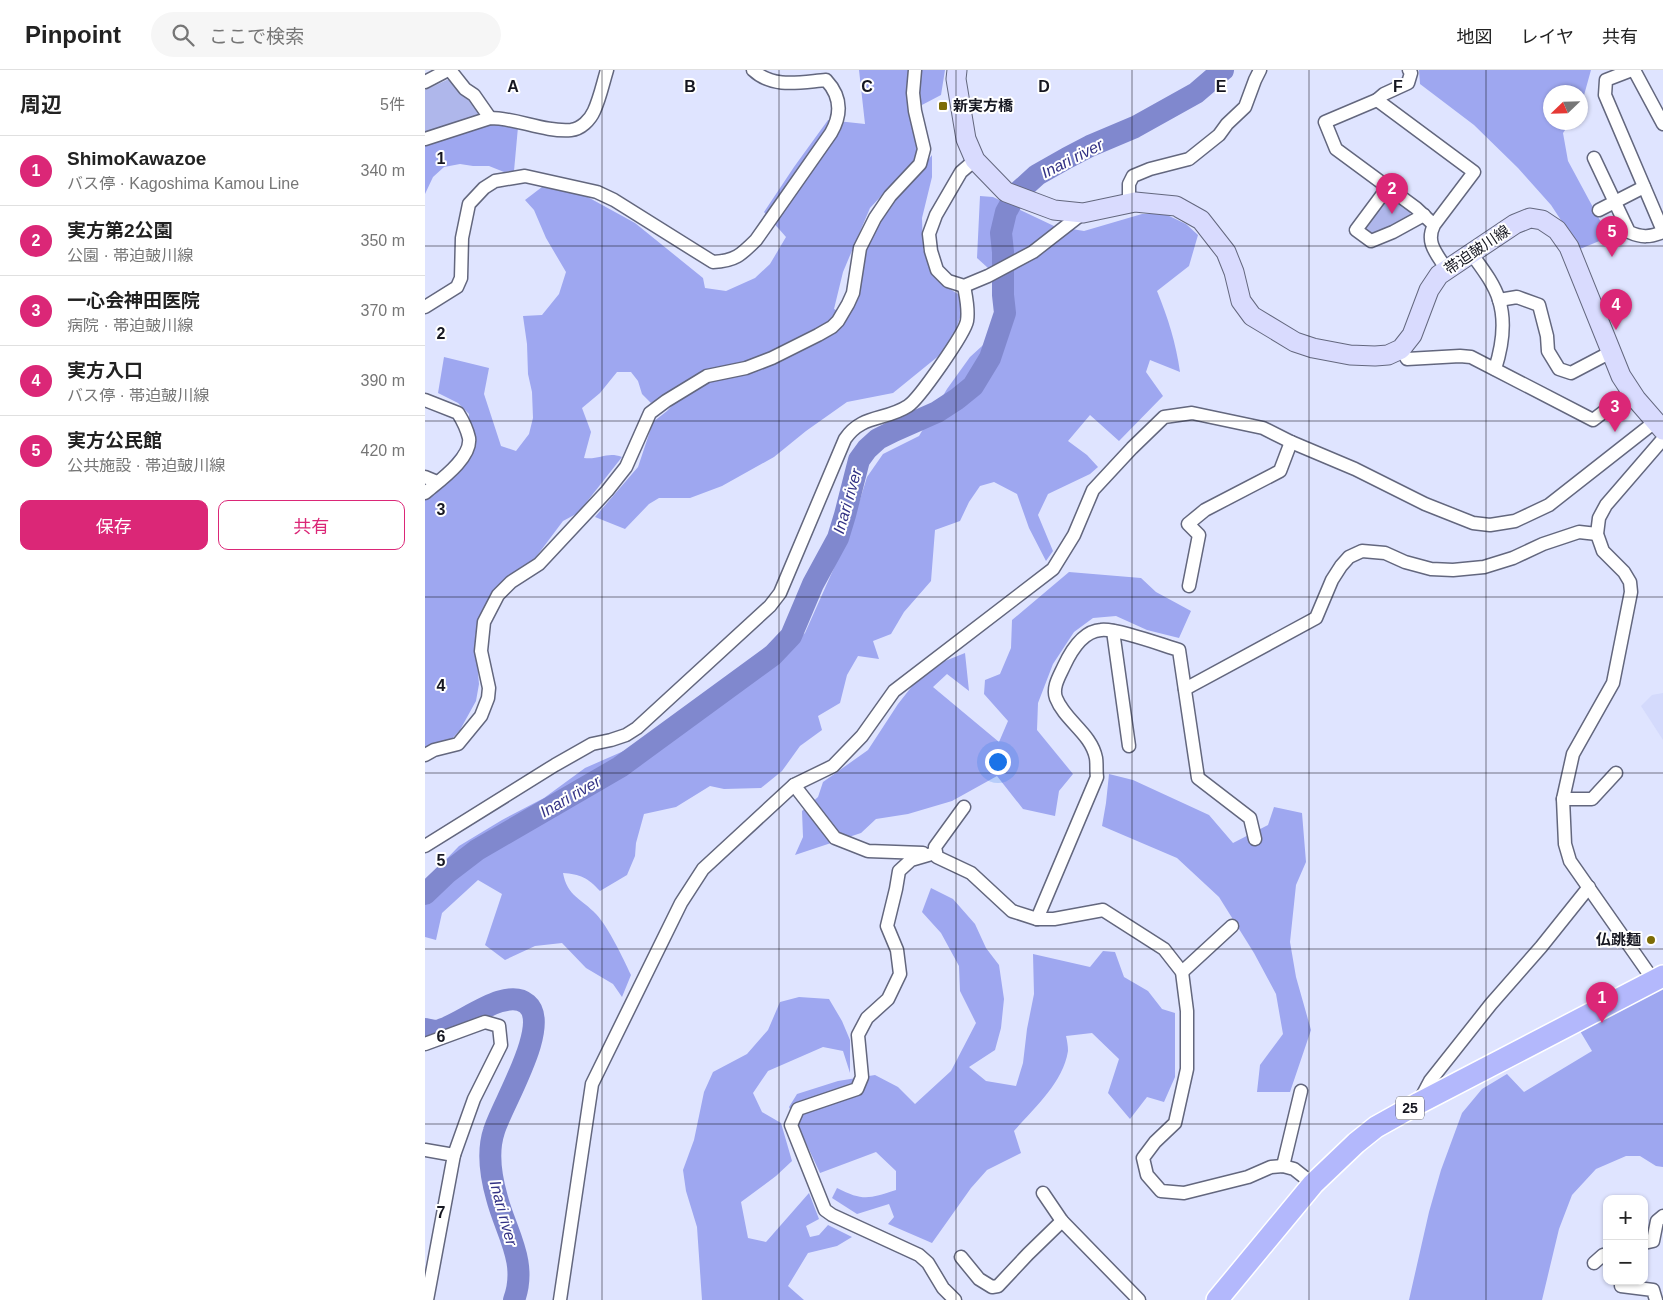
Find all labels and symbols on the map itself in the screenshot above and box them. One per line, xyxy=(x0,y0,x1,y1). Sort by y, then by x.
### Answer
text: A xyxy=(507,78,519,95)
text: B xyxy=(684,78,696,95)
text: C xyxy=(861,78,873,95)
text: D xyxy=(1038,78,1050,95)
text: E xyxy=(1216,78,1227,95)
text: F xyxy=(1393,78,1403,95)
north arrow xyxy=(1543,85,1588,130)
place label: 新実方橋 xyxy=(953,97,1014,114)
marker: 新実方橋 xyxy=(937,100,949,112)
water label: Inari river xyxy=(1039,135,1106,181)
text: 1 xyxy=(437,150,446,167)
pin: 2 xyxy=(1376,173,1408,214)
pin: 5 xyxy=(1596,216,1628,257)
street label: 帯迫皷川線 xyxy=(1441,222,1513,278)
pin: 4 xyxy=(1600,289,1632,330)
text: 2 xyxy=(437,325,446,342)
pin: 3 xyxy=(1599,391,1631,432)
water label: Inari river xyxy=(830,466,865,536)
text: 3 xyxy=(437,501,446,518)
text: 4 xyxy=(437,677,446,694)
your location xyxy=(985,749,1011,775)
water label: Inari river xyxy=(537,772,604,820)
text: 5 xyxy=(437,852,446,869)
place label: 仏跳麺 xyxy=(1595,931,1641,948)
marker: 仏跳麺 xyxy=(1645,934,1657,946)
pin: 1 xyxy=(1586,982,1618,1023)
text: 6 xyxy=(437,1028,446,1045)
road number: 25 xyxy=(1396,1096,1424,1120)
water label: Inari river xyxy=(487,1179,521,1248)
text: 7 xyxy=(437,1204,446,1221)

